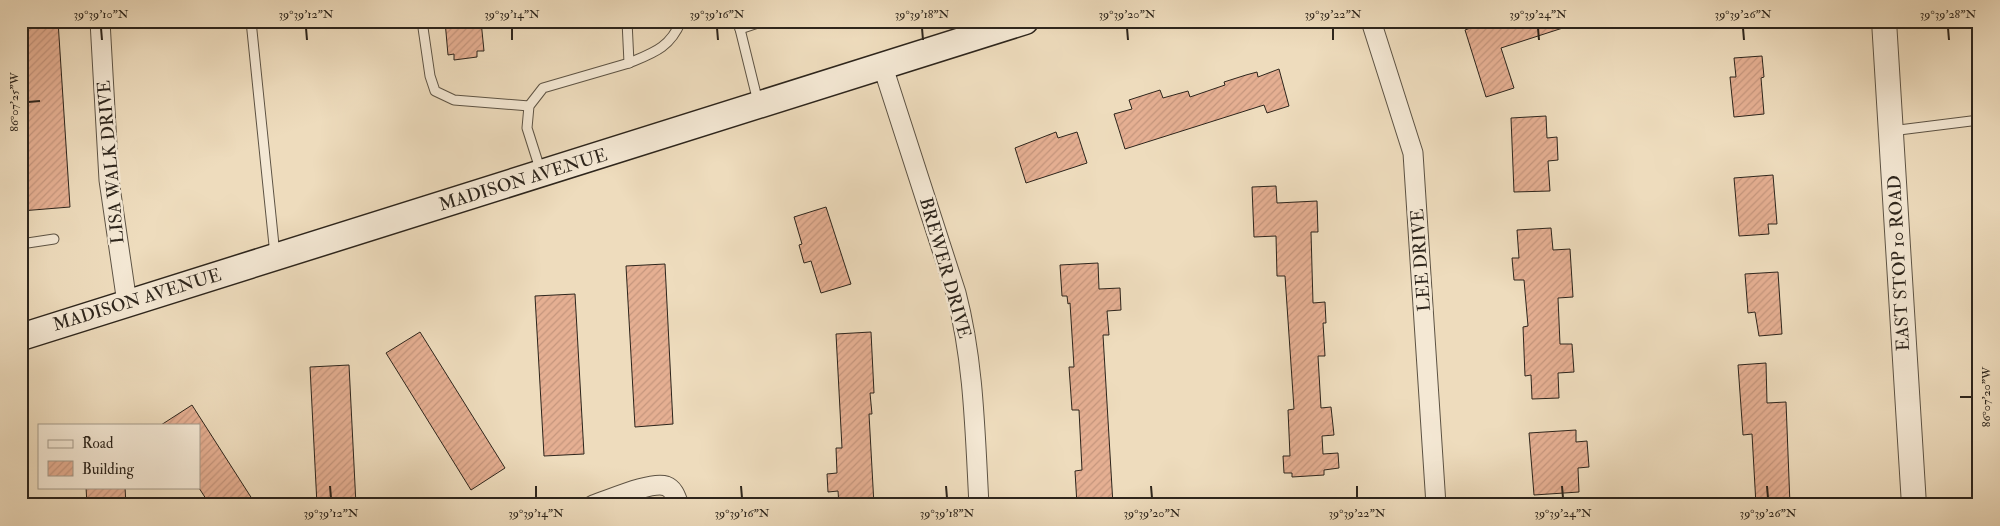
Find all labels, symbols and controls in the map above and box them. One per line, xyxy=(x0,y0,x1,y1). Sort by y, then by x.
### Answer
text: 39°39'10"N xyxy=(73,7,129,22)
text: 39°39'12"N xyxy=(278,7,334,22)
text: 39°39'14"N xyxy=(484,7,540,22)
text: 39°39'16"N xyxy=(689,7,745,22)
text: 39°39'18"N xyxy=(895,7,950,22)
text: 39°39'20"N xyxy=(1098,7,1156,22)
text: 39°39'22"N xyxy=(1305,7,1362,22)
text: 39°39'24"N xyxy=(1509,7,1567,22)
text: 39°39'26"N xyxy=(1715,7,1772,22)
text: 39°39'28"N xyxy=(1920,7,1977,22)
text: 86°07'25"W xyxy=(7,72,22,132)
street label: LISA WALK DRIVE xyxy=(92,79,130,245)
street label: MADISON AVENUE xyxy=(436,143,610,217)
street label: EAST STOP 10 ROAD xyxy=(1883,174,1915,352)
street label: BREWER DRIVE xyxy=(914,195,976,341)
street label: LEE DRIVE xyxy=(1406,208,1436,312)
street label: MADISON AVENUE xyxy=(50,263,224,337)
text: 86°07'20"W xyxy=(1979,366,1994,427)
legend xyxy=(38,424,200,488)
text: Road xyxy=(82,434,114,453)
text: Building xyxy=(82,460,134,479)
text: 39°39'12"N xyxy=(303,506,359,521)
text: 39°39'14"N xyxy=(508,506,564,521)
text: 39°39'16"N xyxy=(714,506,770,521)
text: 39°39'18"N xyxy=(920,506,975,521)
text: 39°39'20"N xyxy=(1123,506,1181,521)
text: 39°39'22"N xyxy=(1329,506,1386,521)
text: 39°39'24"N xyxy=(1534,506,1592,521)
text: 39°39'26"N xyxy=(1740,506,1797,521)

